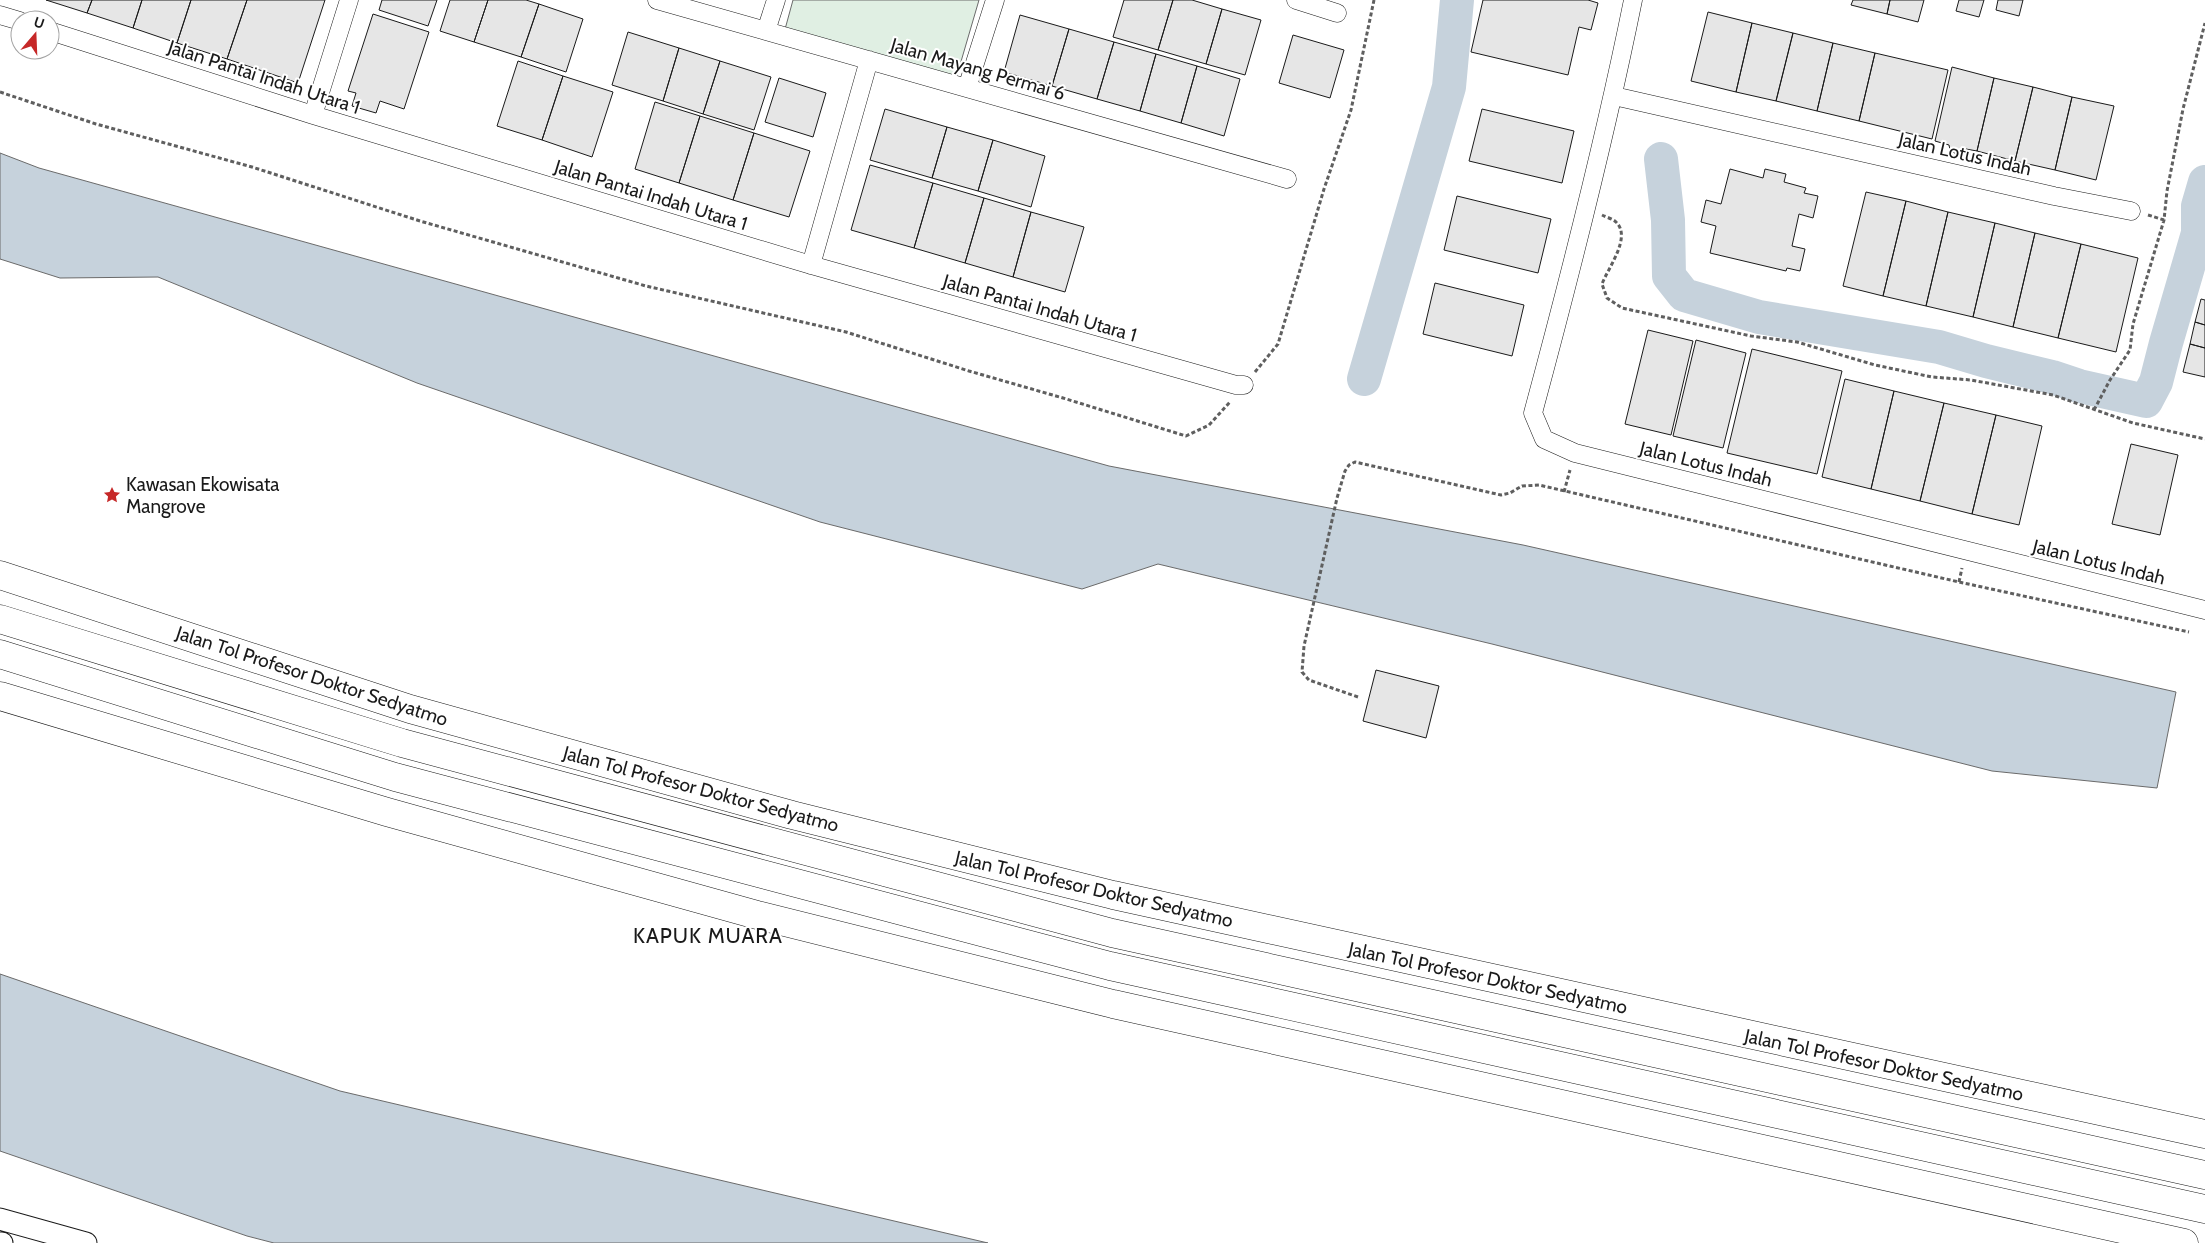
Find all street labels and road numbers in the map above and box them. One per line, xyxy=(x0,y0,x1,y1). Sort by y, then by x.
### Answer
street label: Jalan Mayang Permai 6 xyxy=(887,33,1068,105)
street label: Jalan Pantai Indah Utara 1 xyxy=(164,35,363,119)
street label: Jalan Lotus Indah xyxy=(1895,127,2034,180)
street label: Jalan Pantai Indah Utara 1 xyxy=(551,154,750,235)
street label: Jalan Pantai Indah Utara 1 xyxy=(940,269,1140,347)
street label: Jalan Lotus Indah xyxy=(1636,436,1775,492)
street label: Jalan Lotus Indah xyxy=(2029,534,2168,590)
street label: Jalan Tol Profesor Doktor Sedyatmo xyxy=(172,621,451,731)
street label: Jalan Tol Profesor Doktor Sedyatmo xyxy=(560,741,841,837)
street label: Jalan Tol Profesor Doktor Sedyatmo xyxy=(952,846,1235,932)
street label: Jalan Tol Profesor Doktor Sedyatmo xyxy=(1346,937,1629,1019)
street label: Jalan Tol Profesor Doktor Sedyatmo xyxy=(1742,1024,2025,1106)

